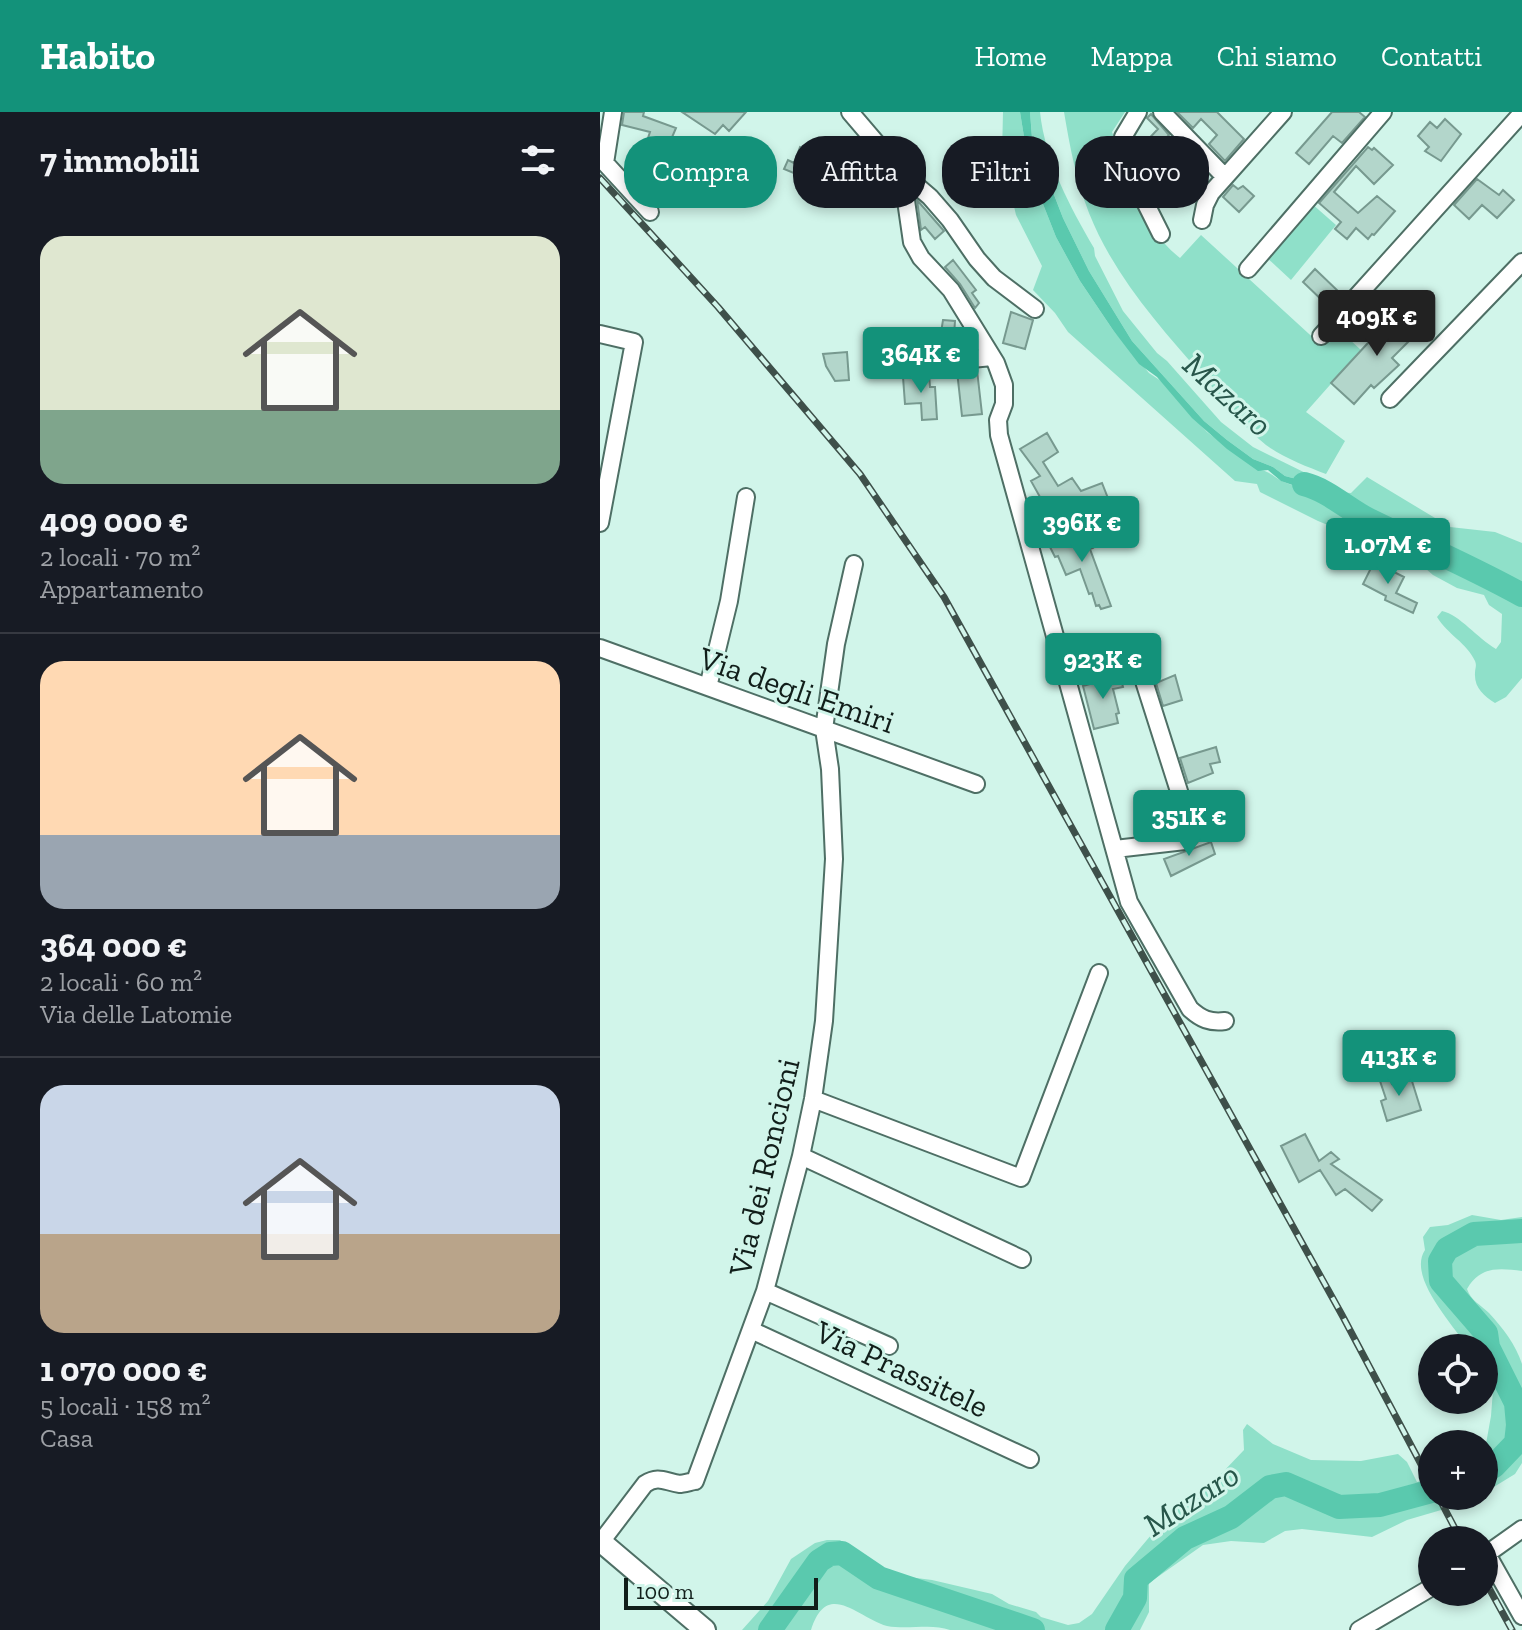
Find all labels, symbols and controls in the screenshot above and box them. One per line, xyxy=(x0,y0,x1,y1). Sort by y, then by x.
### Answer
text: Habito xyxy=(40,33,155,79)
text: Home xyxy=(974,40,1047,73)
text: Mappa xyxy=(1091,40,1173,73)
text: Chi siamo xyxy=(1217,40,1337,73)
text: Contatti xyxy=(1381,40,1482,73)
chip: Compra xyxy=(624,136,777,208)
chip: Affitta xyxy=(793,136,926,208)
chip: Filtri xyxy=(942,136,1059,208)
chip: Nuovo xyxy=(1075,136,1209,208)
icon: filters xyxy=(516,138,560,182)
text: 7 immobili xyxy=(40,140,199,181)
icon: home xyxy=(228,288,372,432)
pin: 409K € xyxy=(1312,290,1442,358)
text: 409K € xyxy=(1336,300,1418,332)
pin: 364K € xyxy=(856,327,986,395)
text: 364K € xyxy=(881,337,961,369)
water label: Mazaro xyxy=(1175,344,1281,445)
pin: 396K € xyxy=(1017,496,1147,564)
text: 409 000 € xyxy=(40,500,189,541)
text: 396K € xyxy=(1042,506,1122,538)
pin: 1.07M € xyxy=(1314,518,1462,586)
text: 1.07M € xyxy=(1344,528,1432,560)
text: 2 locali · 70 m² xyxy=(40,541,200,573)
text: Appartamento xyxy=(40,573,204,605)
pin: 923K € xyxy=(1038,633,1168,701)
street label: Via degli Emiri xyxy=(693,638,900,741)
text: 923K € xyxy=(1063,643,1143,675)
icon: home xyxy=(228,713,372,857)
pin: 351K € xyxy=(1124,790,1254,858)
text: 351K € xyxy=(1151,800,1227,832)
text: 364 000 € xyxy=(40,925,187,966)
text: 2 locali · 60 m² xyxy=(40,966,202,998)
text: Via delle Latomie xyxy=(40,998,232,1030)
pin: 413K € xyxy=(1334,1030,1464,1098)
text: 413K € xyxy=(1361,1040,1437,1072)
street label: Via dei Roncioni xyxy=(720,1054,808,1280)
icon: home xyxy=(228,1137,372,1281)
street label: Via Prassitele xyxy=(809,1312,995,1426)
map controls xyxy=(1418,1334,1498,1606)
button: locate xyxy=(1418,1334,1498,1414)
text: 1 070 000 € xyxy=(40,1349,208,1390)
text: 5 locali · 158 m² xyxy=(40,1390,210,1422)
text: Casa xyxy=(40,1422,93,1454)
button: + xyxy=(1418,1430,1498,1510)
water label: Mazaro xyxy=(1136,1453,1247,1545)
button: − xyxy=(1418,1526,1498,1606)
scale bar xyxy=(624,1574,818,1610)
text: 100 m xyxy=(636,1578,694,1605)

